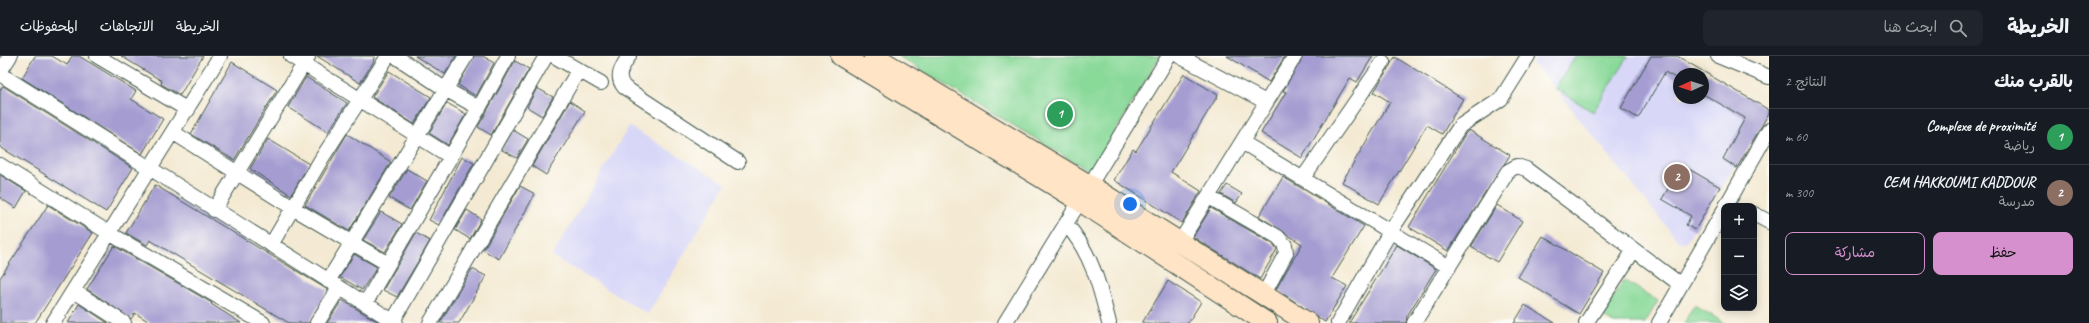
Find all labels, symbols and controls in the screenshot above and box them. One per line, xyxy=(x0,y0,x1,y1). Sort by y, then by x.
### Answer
search box xyxy=(1703,10,1983,46)
text: الخريطة xyxy=(2007,15,2069,39)
icon: search xyxy=(1947,17,1969,39)
text: المحفوظات xyxy=(20,18,78,35)
text: الاتجاهات xyxy=(100,18,154,35)
text: الخريطة xyxy=(176,18,219,35)
text: ابحث هنا xyxy=(1883,18,1937,37)
north arrow xyxy=(1673,68,1709,104)
text: بالقرب منك xyxy=(1994,71,2073,92)
text: النتائج: 2 xyxy=(1785,74,1827,90)
pin: 1 xyxy=(1047,99,1073,129)
text: Complexe de proximité xyxy=(1926,117,2035,136)
text: 60 m xyxy=(1785,129,1807,145)
text: 1 xyxy=(2057,129,2063,145)
text: رياضة xyxy=(2004,138,2035,154)
pin: 2 xyxy=(1664,162,1690,192)
text: CEM HAKKOUMI KADDOUR xyxy=(1883,173,2035,192)
text: 300 m xyxy=(1785,185,1813,201)
text: 2 xyxy=(2057,185,2063,201)
your location xyxy=(1120,194,1140,214)
text: مدرسة xyxy=(1999,194,2035,210)
map controls xyxy=(1721,203,1757,311)
button: + xyxy=(1721,203,1757,239)
button: مشاركة xyxy=(1785,232,1925,275)
button: حفظ xyxy=(1933,232,2073,275)
button: − xyxy=(1721,239,1757,275)
button: layers xyxy=(1721,275,1757,311)

